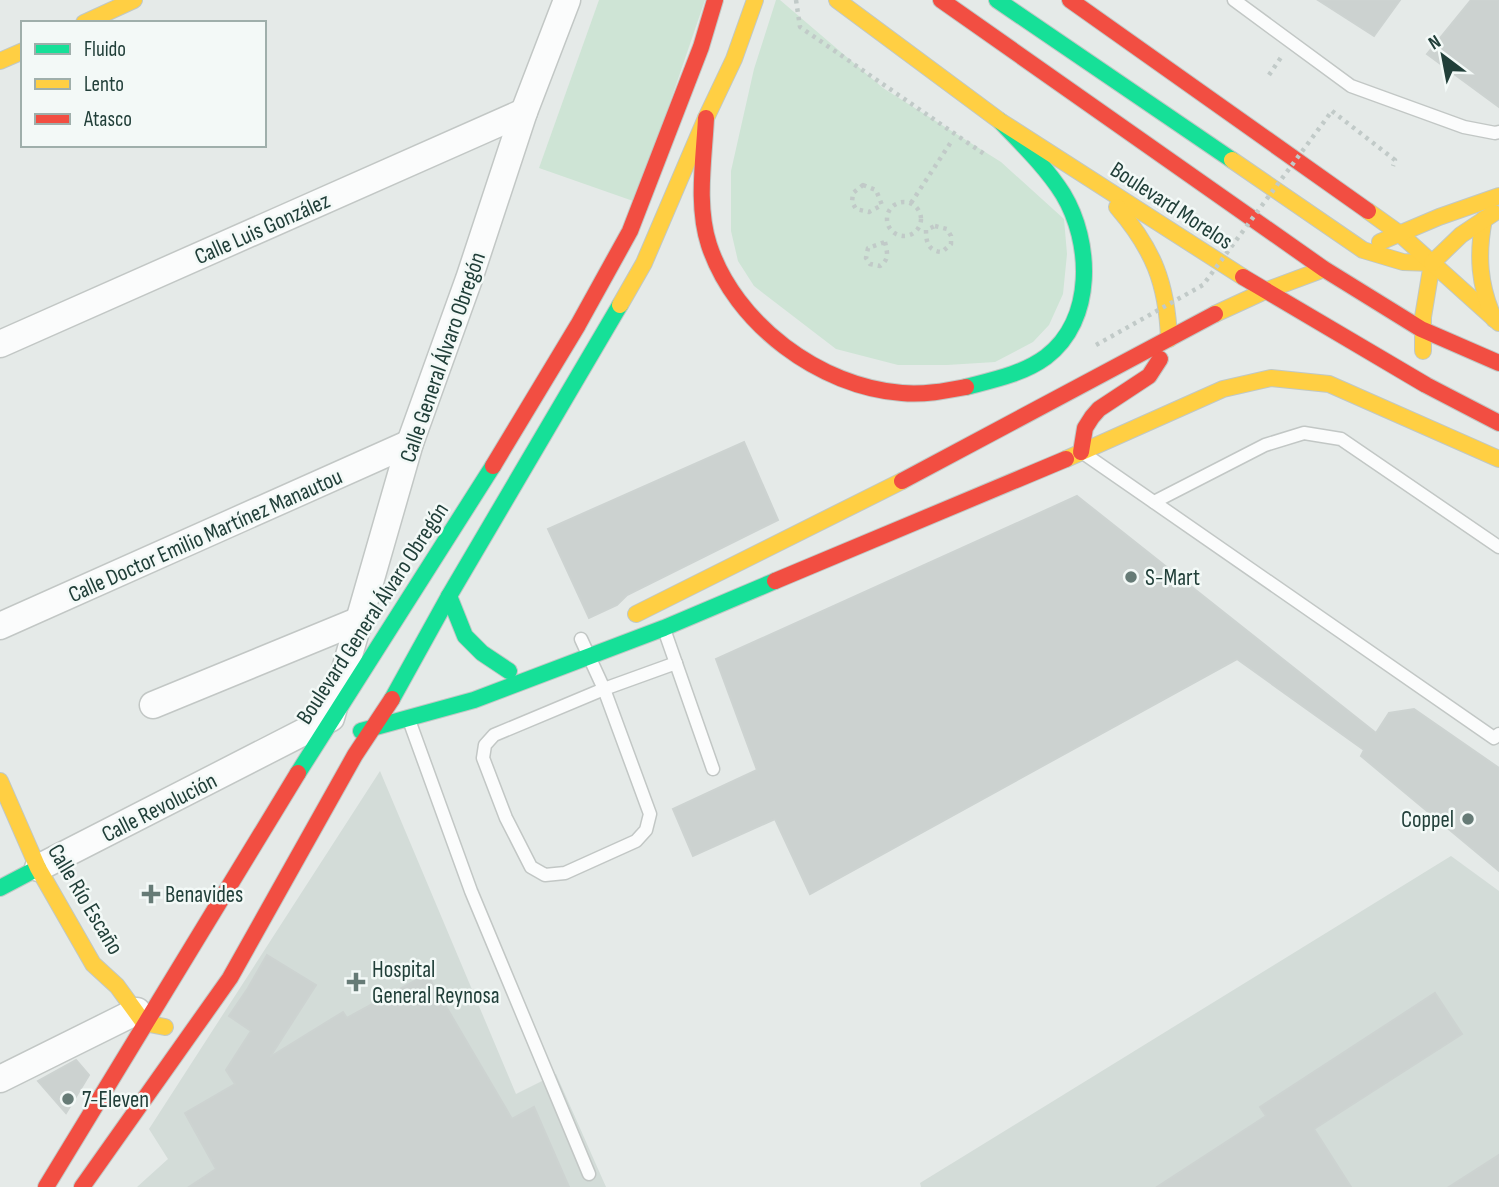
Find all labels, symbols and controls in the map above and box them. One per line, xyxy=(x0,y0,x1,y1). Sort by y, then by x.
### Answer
legend xyxy=(21,21,266,147)
north arrow xyxy=(1408,21,1478,91)
text: N xyxy=(1424,30,1445,55)
text: Fluido xyxy=(84,37,126,62)
text: Lento xyxy=(84,72,124,97)
text: Atasco xyxy=(83,107,132,132)
street label: Boulevard Morelos xyxy=(1105,156,1238,256)
street label: Calle Luis González xyxy=(190,187,334,271)
street label: Calle General Álvaro Obregón xyxy=(394,249,492,466)
street label: Calle Doctor Emilio Martínez Manautou xyxy=(64,463,347,609)
street label: Boulevard General Álvaro Obregón xyxy=(291,497,455,730)
place label: S-Mart xyxy=(1145,564,1200,592)
marker: S-Mart xyxy=(1123,569,1139,585)
street label: Calle Revolución xyxy=(97,767,222,849)
place label: Coppel xyxy=(1401,806,1454,834)
marker: Coppel xyxy=(1460,811,1476,827)
street label: Calle Río Escaño xyxy=(41,839,129,960)
place label: Benavides xyxy=(165,881,243,909)
marker: Benavides xyxy=(143,886,159,902)
place label: Hospital General Reynosa xyxy=(372,956,500,1010)
marker: Hospital General Reynosa xyxy=(346,972,366,992)
place label: 7-Eleven xyxy=(82,1086,149,1114)
marker: 7-Eleven xyxy=(60,1091,76,1107)

